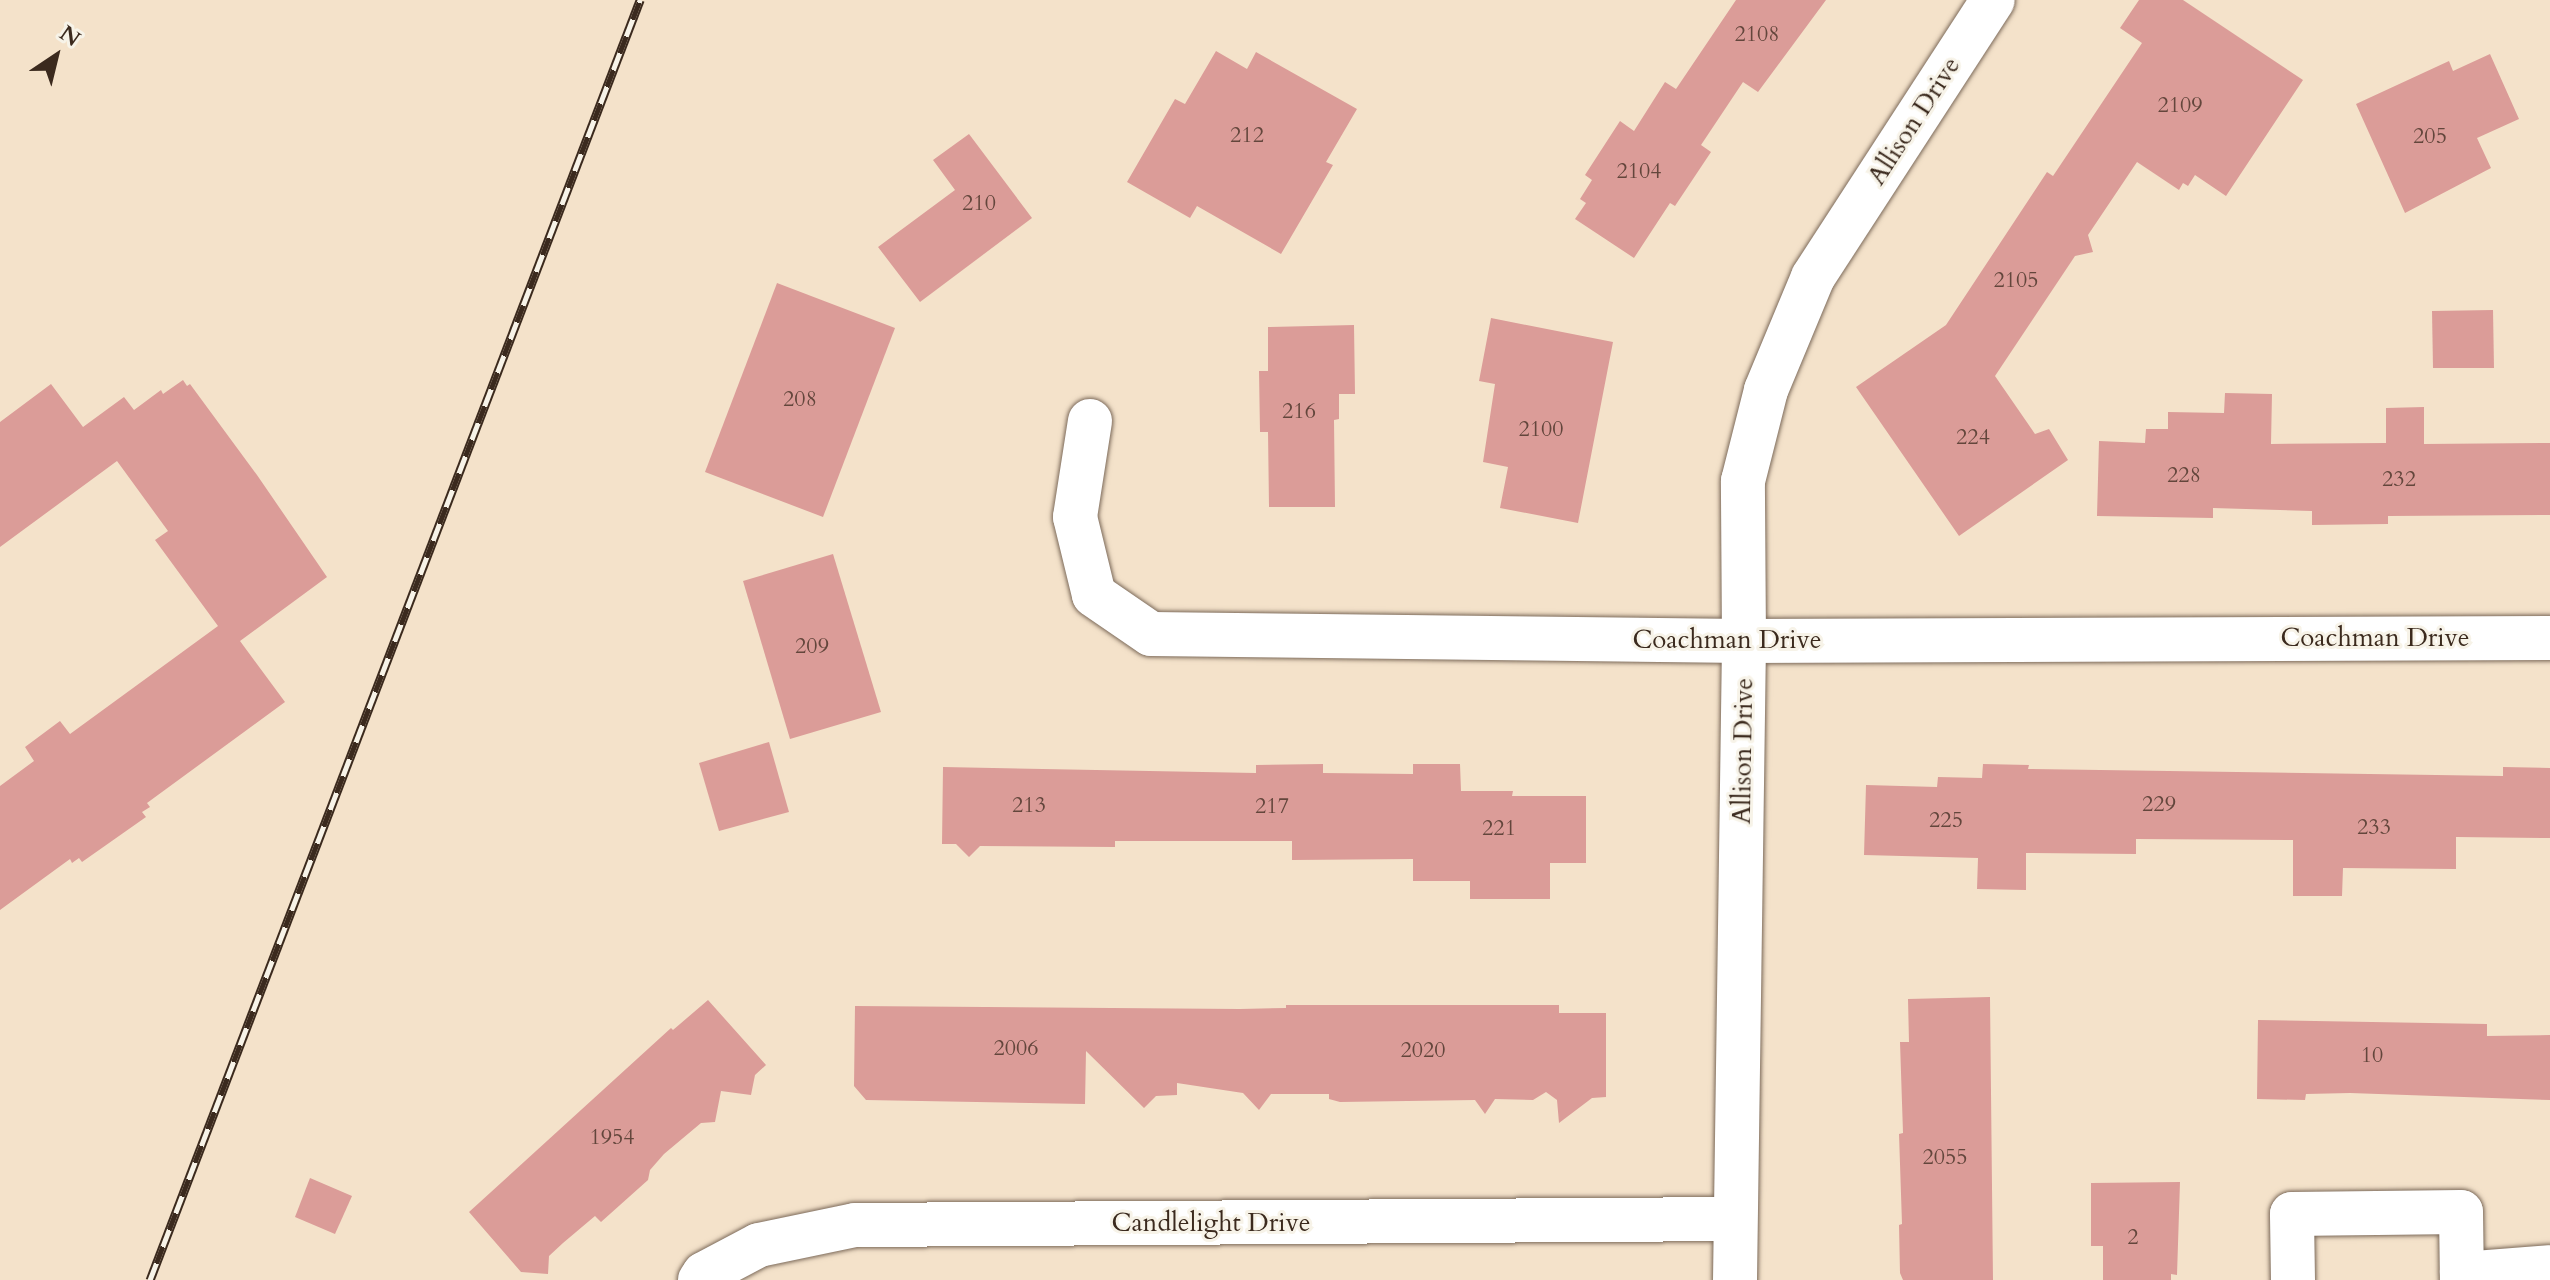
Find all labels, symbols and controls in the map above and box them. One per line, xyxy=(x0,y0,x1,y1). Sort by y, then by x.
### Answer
north arrow xyxy=(16,16,96,96)
text: N xyxy=(53,19,86,54)
house number: 2108 xyxy=(1734,22,1780,48)
street label: Allison Drive xyxy=(1861,51,1967,191)
house number: 2109 xyxy=(2157,93,2203,119)
house number: 212 xyxy=(1230,123,1264,149)
house number: 205 xyxy=(2413,124,2447,150)
house number: 2104 xyxy=(1616,159,1662,185)
house number: 210 xyxy=(962,191,996,217)
house number: 2105 xyxy=(1993,268,2039,294)
house number: 208 xyxy=(783,387,817,413)
house number: 216 xyxy=(1282,399,1316,425)
house number: 2100 xyxy=(1518,417,1564,443)
house number: 224 xyxy=(1956,425,1990,451)
house number: 228 xyxy=(2167,463,2201,489)
house number: 232 xyxy=(2382,467,2416,493)
street label: Coachman Drive xyxy=(2280,622,2470,654)
street label: Coachman Drive xyxy=(1632,624,1822,656)
house number: 209 xyxy=(795,634,829,660)
street label: Allison Drive xyxy=(1726,678,1760,824)
house number: 229 xyxy=(2142,792,2176,818)
house number: 213 xyxy=(1012,793,1046,819)
house number: 217 xyxy=(1255,794,1289,820)
house number: 225 xyxy=(1929,808,1963,834)
house number: 233 xyxy=(2357,815,2391,841)
house number: 221 xyxy=(1482,816,1516,842)
house number: 2006 xyxy=(993,1036,1039,1062)
house number: 2020 xyxy=(1400,1038,1446,1064)
house number: 10 xyxy=(2361,1043,2383,1069)
house number: 1954 xyxy=(589,1125,635,1151)
house number: 2055 xyxy=(1922,1145,1968,1171)
street label: Candlelight Drive xyxy=(1112,1207,1310,1239)
house number: 2 xyxy=(2127,1225,2139,1251)

